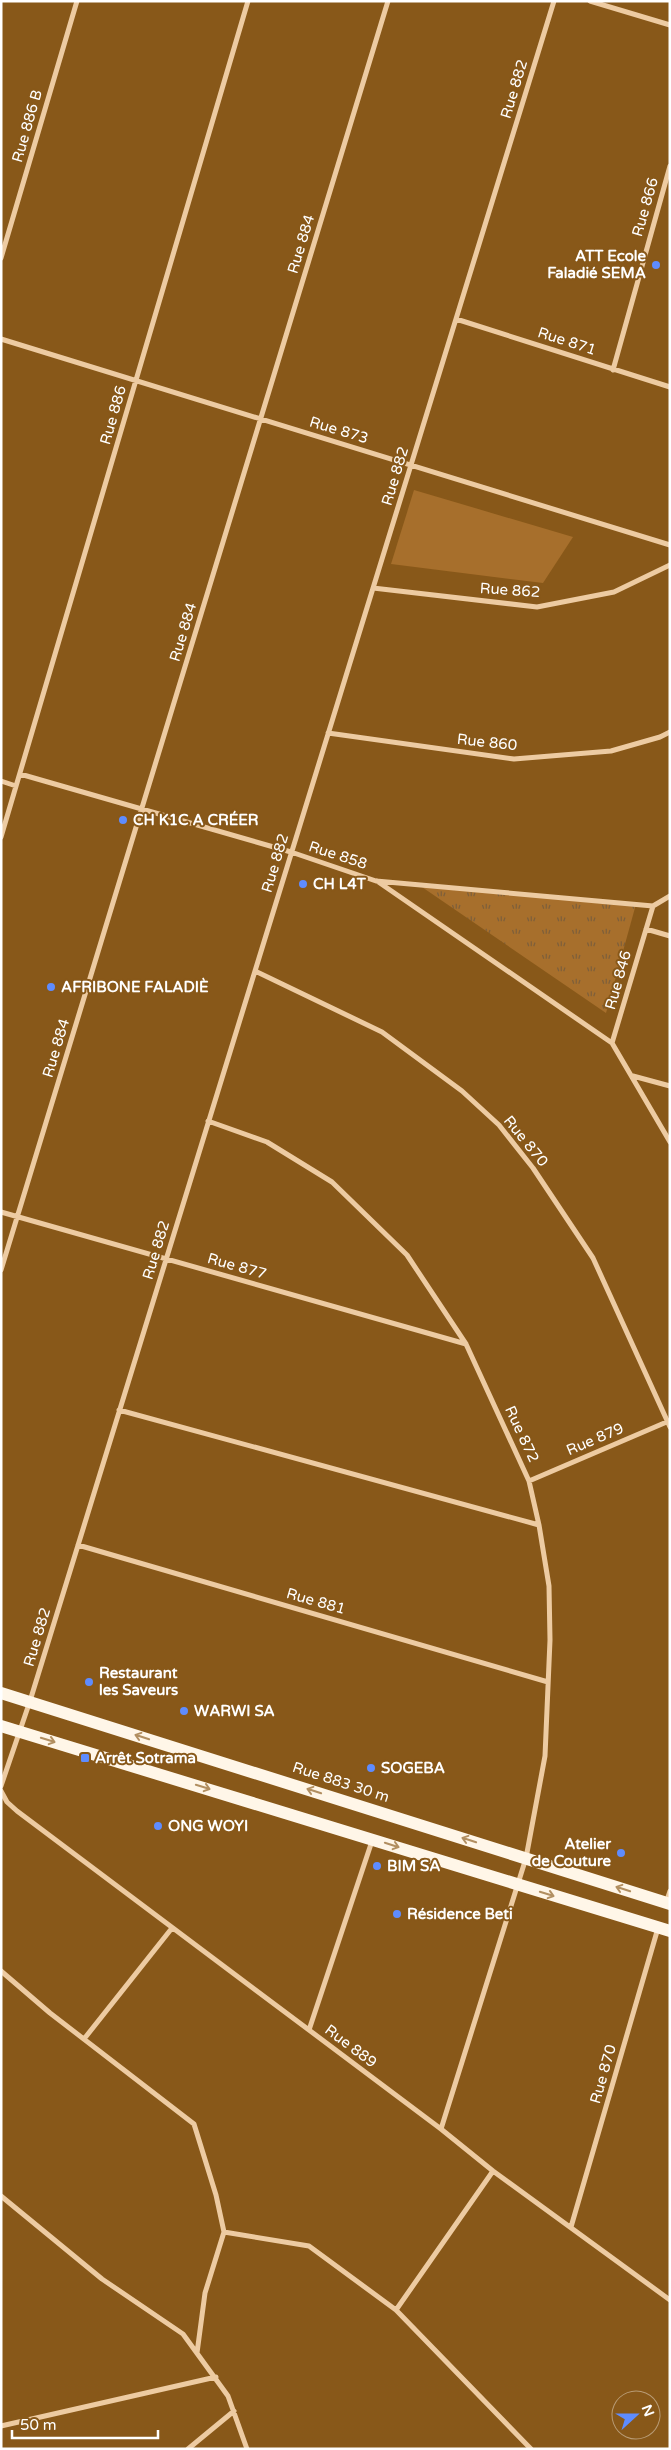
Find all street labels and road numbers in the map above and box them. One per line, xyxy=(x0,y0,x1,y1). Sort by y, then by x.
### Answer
street label: Rue 882 xyxy=(497,57,531,121)
street label: Rue 886 B xyxy=(8,88,46,164)
street label: Rue 866 xyxy=(628,175,662,239)
street label: Rue 884 xyxy=(284,212,318,276)
street label: Rue 871 xyxy=(535,323,599,359)
street label: Rue 886 xyxy=(96,383,130,447)
street label: Rue 873 xyxy=(307,413,371,447)
street label: Rue 882 xyxy=(378,444,412,508)
street label: Rue 862 xyxy=(479,579,541,601)
street label: Rue 884 xyxy=(166,600,200,664)
street label: Rue 860 xyxy=(456,730,518,754)
street label: Rue 882 xyxy=(258,831,292,895)
street label: Rue 858 xyxy=(306,837,370,873)
street label: Rue 846 xyxy=(601,948,635,1012)
street label: Rue 884 xyxy=(39,1016,73,1080)
street label: Rue 870 xyxy=(500,1112,552,1170)
street label: Rue 882 xyxy=(139,1218,173,1282)
street label: Rue 877 xyxy=(205,1249,269,1283)
street label: Rue 872 xyxy=(501,1403,543,1465)
street label: Rue 879 xyxy=(564,1419,626,1459)
street label: Rue 881 xyxy=(284,1584,348,1618)
street label: Rue 882 xyxy=(20,1605,54,1669)
street label: Rue 883 30 m xyxy=(290,1758,392,1806)
street label: Rue 889 xyxy=(321,2021,381,2071)
street label: Rue 870 xyxy=(586,2042,620,2106)

